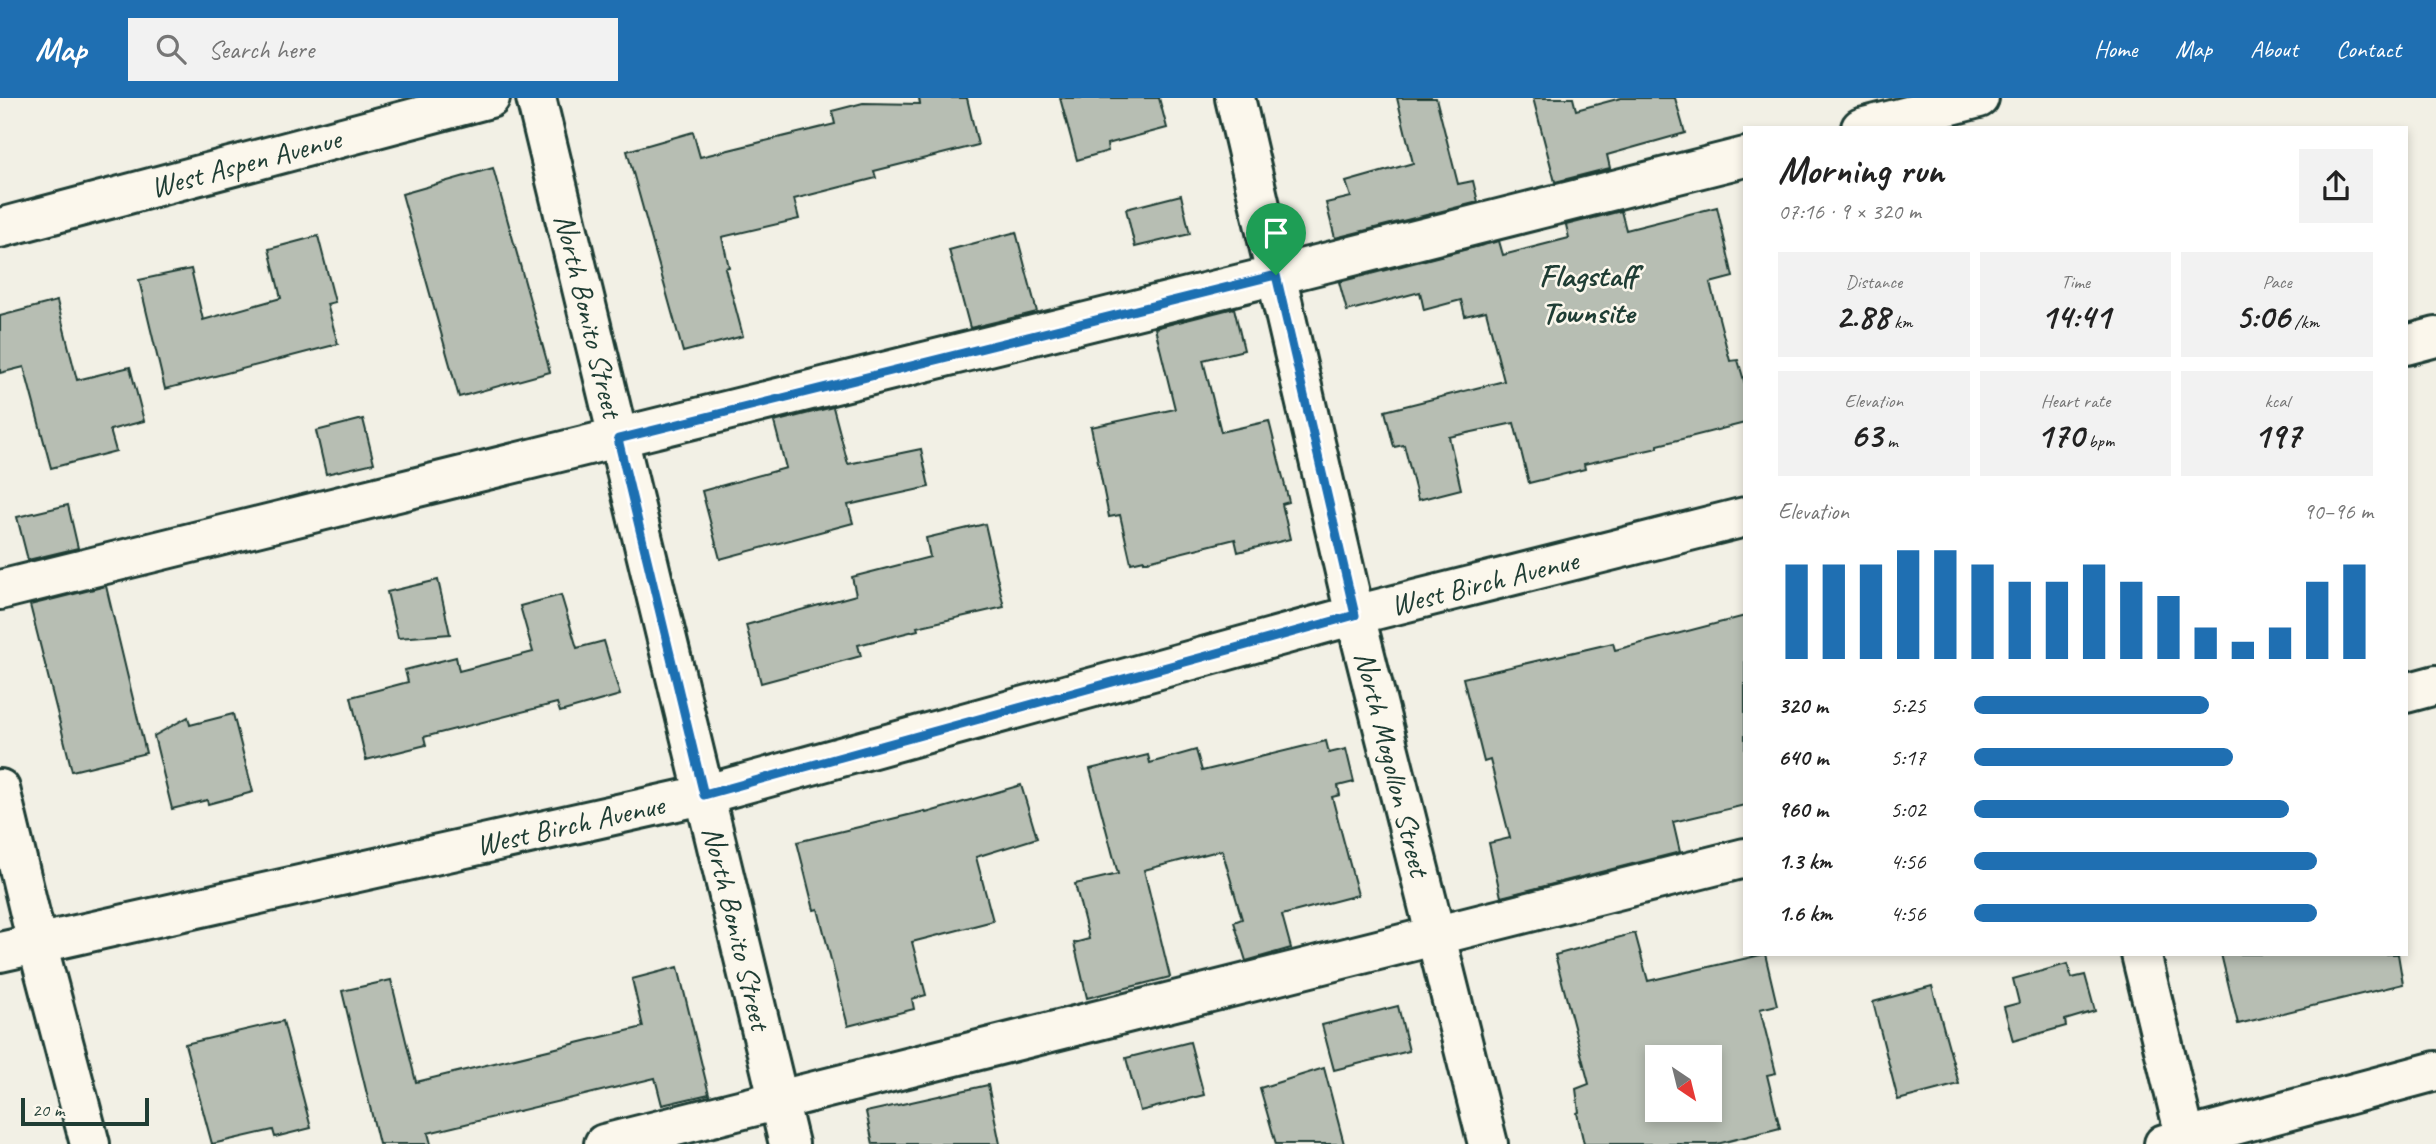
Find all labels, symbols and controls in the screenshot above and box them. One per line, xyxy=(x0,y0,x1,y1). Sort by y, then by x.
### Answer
search box xyxy=(128,18,618,81)
text: Map xyxy=(35,28,86,70)
icon: search xyxy=(152,30,190,68)
text: Search here xyxy=(208,33,314,66)
text: Home xyxy=(2094,34,2137,64)
text: Map xyxy=(2175,34,2212,64)
text: About xyxy=(2250,34,2298,64)
text: Contact xyxy=(2336,34,2401,64)
street label: West Aspen Avenue xyxy=(146,119,347,206)
text: Morning run xyxy=(1778,147,1944,194)
button: share xyxy=(2299,149,2373,223)
text: 07:16 · 9 × 320 m xyxy=(1778,197,1921,226)
pin xyxy=(1246,203,1306,275)
street label: North Bonito Street xyxy=(546,210,632,424)
icon: arrive xyxy=(1257,214,1295,252)
district label: Flagstaff Townsite xyxy=(1539,255,1644,333)
text: Distance xyxy=(1845,270,1902,294)
text: Time xyxy=(2061,270,2090,294)
text: Pace xyxy=(2263,270,2292,294)
text: 2.88 xyxy=(1835,294,1889,339)
text: 14:41 xyxy=(2041,294,2110,339)
text: 5:06 xyxy=(2235,294,2290,339)
text: km xyxy=(1889,310,1913,334)
text: /km xyxy=(2290,310,2319,334)
text: Elevation xyxy=(1845,389,1903,413)
text: Heart rate xyxy=(2041,389,2110,413)
text: kcal xyxy=(2265,389,2290,413)
text: 63 xyxy=(1850,413,1882,458)
text: 170 xyxy=(2037,413,2084,458)
text: 197 xyxy=(2254,413,2301,458)
text: m xyxy=(1882,429,1898,453)
text: bpm xyxy=(2084,429,2114,453)
text: Elevation xyxy=(1778,497,1849,526)
text: 90–96 m xyxy=(2303,497,2373,526)
street label: West Birch Avenue xyxy=(1387,540,1584,624)
street label: North Mogollon Street xyxy=(1346,647,1440,883)
text: 320 m xyxy=(1778,691,1828,720)
text: 5:25 xyxy=(1890,691,1926,720)
text: 640 m xyxy=(1778,743,1828,772)
text: 5:17 xyxy=(1890,743,1926,772)
street label: West Birch Avenue xyxy=(472,785,670,864)
text: 960 m xyxy=(1778,795,1828,824)
text: 5:02 xyxy=(1890,795,1926,824)
street label: North Bonito Street xyxy=(694,823,780,1037)
text: 1.3 km xyxy=(1778,847,1832,876)
text: 4:56 xyxy=(1890,847,1926,876)
text: 1.6 km xyxy=(1778,899,1832,928)
text: 4:56 xyxy=(1890,899,1926,928)
north arrow xyxy=(1645,1045,1722,1122)
map controls xyxy=(1645,1045,1722,1122)
scale bar xyxy=(21,1095,149,1127)
text: 20 m xyxy=(32,1098,64,1122)

